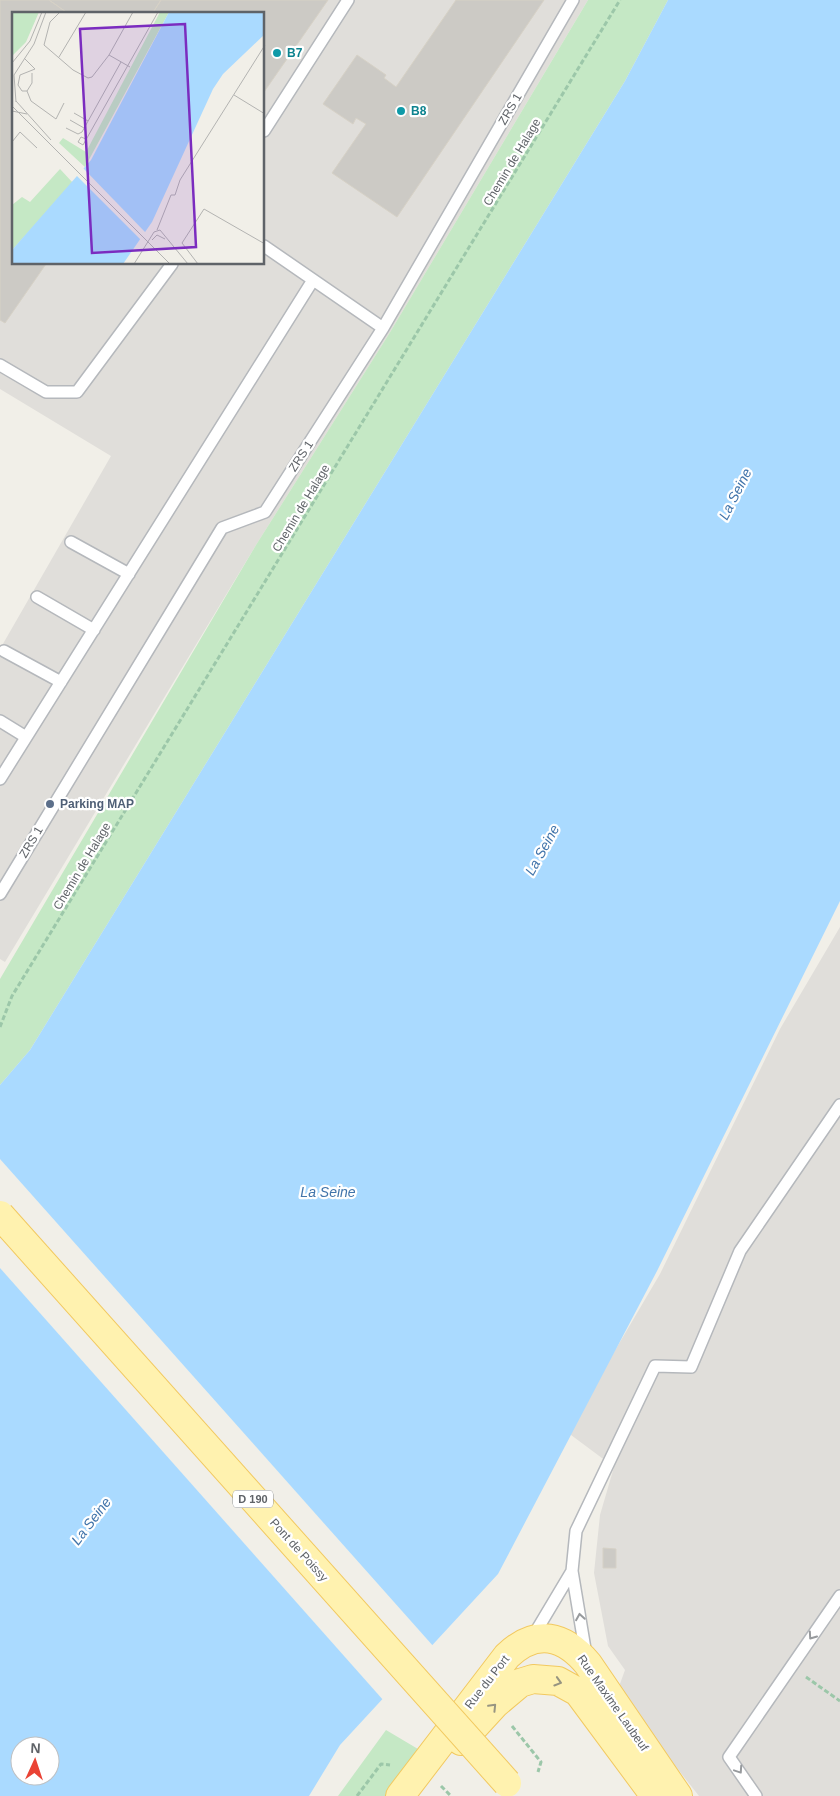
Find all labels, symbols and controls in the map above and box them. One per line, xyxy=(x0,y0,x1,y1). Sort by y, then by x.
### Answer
inset map xyxy=(12,12,265,265)
place label: B7 xyxy=(287,46,303,60)
marker: B7 xyxy=(271,47,283,59)
street label: ZRS 1 xyxy=(495,90,525,127)
place label: B8 xyxy=(411,104,427,118)
marker: B8 xyxy=(395,105,407,117)
street label: Chemin de Halage xyxy=(480,116,544,208)
street label: ZRS 1 xyxy=(286,438,316,474)
street label: Chemin de Halage xyxy=(269,462,333,554)
water label: La Seine xyxy=(715,466,755,522)
place label: Parking MAP xyxy=(60,797,134,811)
marker: Parking MAP xyxy=(44,798,56,810)
street label: Chemin de Halage xyxy=(50,820,114,912)
water label: La Seine xyxy=(522,822,562,878)
street label: ZRS 1 xyxy=(16,824,46,860)
water label: La Seine xyxy=(300,1184,356,1200)
road number: D 190 xyxy=(233,1490,273,1508)
water label: La Seine xyxy=(68,1494,114,1548)
street label: Pont de Poissy xyxy=(267,1516,331,1584)
one-way arrow xyxy=(575,1613,585,1622)
one-way arrow xyxy=(809,1631,818,1640)
street label: Rue du Port xyxy=(462,1652,513,1712)
street label: Rue Maxime Laubeuf xyxy=(575,1652,652,1754)
one-way arrow xyxy=(554,1676,562,1686)
one-way arrow xyxy=(487,1703,496,1712)
north arrow xyxy=(10,1736,60,1786)
text: N xyxy=(30,1740,41,1756)
one-way arrow xyxy=(733,1765,742,1774)

